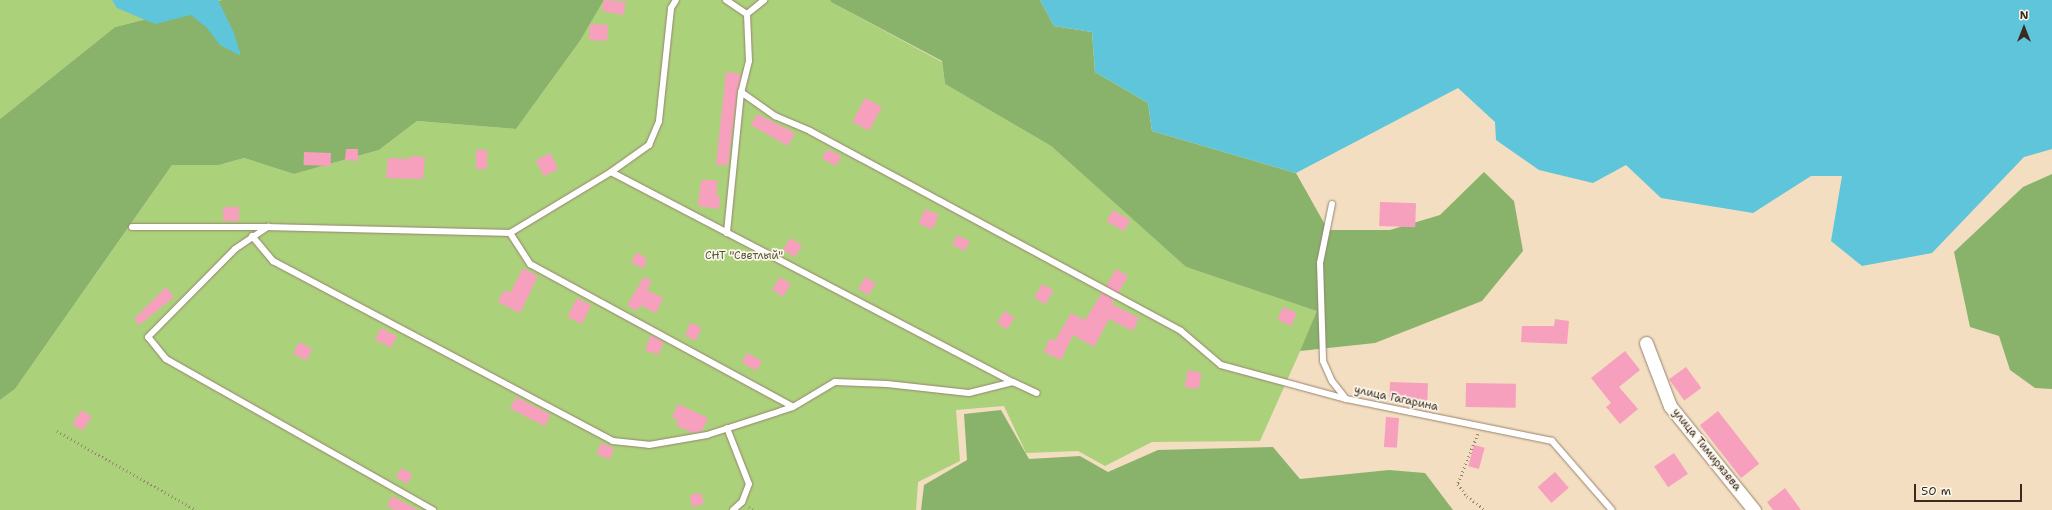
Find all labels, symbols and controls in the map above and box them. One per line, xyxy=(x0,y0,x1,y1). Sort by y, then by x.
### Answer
north arrow xyxy=(2004,8,2044,48)
text: N xyxy=(2020,8,2028,23)
park label: СНТ "Светлый" xyxy=(705,249,783,263)
street label: улица Гагарина xyxy=(1353,384,1439,414)
street label: улица Тимирязева xyxy=(1669,406,1743,494)
scale bar xyxy=(1916,476,2024,502)
text: 50 m xyxy=(1921,483,1951,499)

